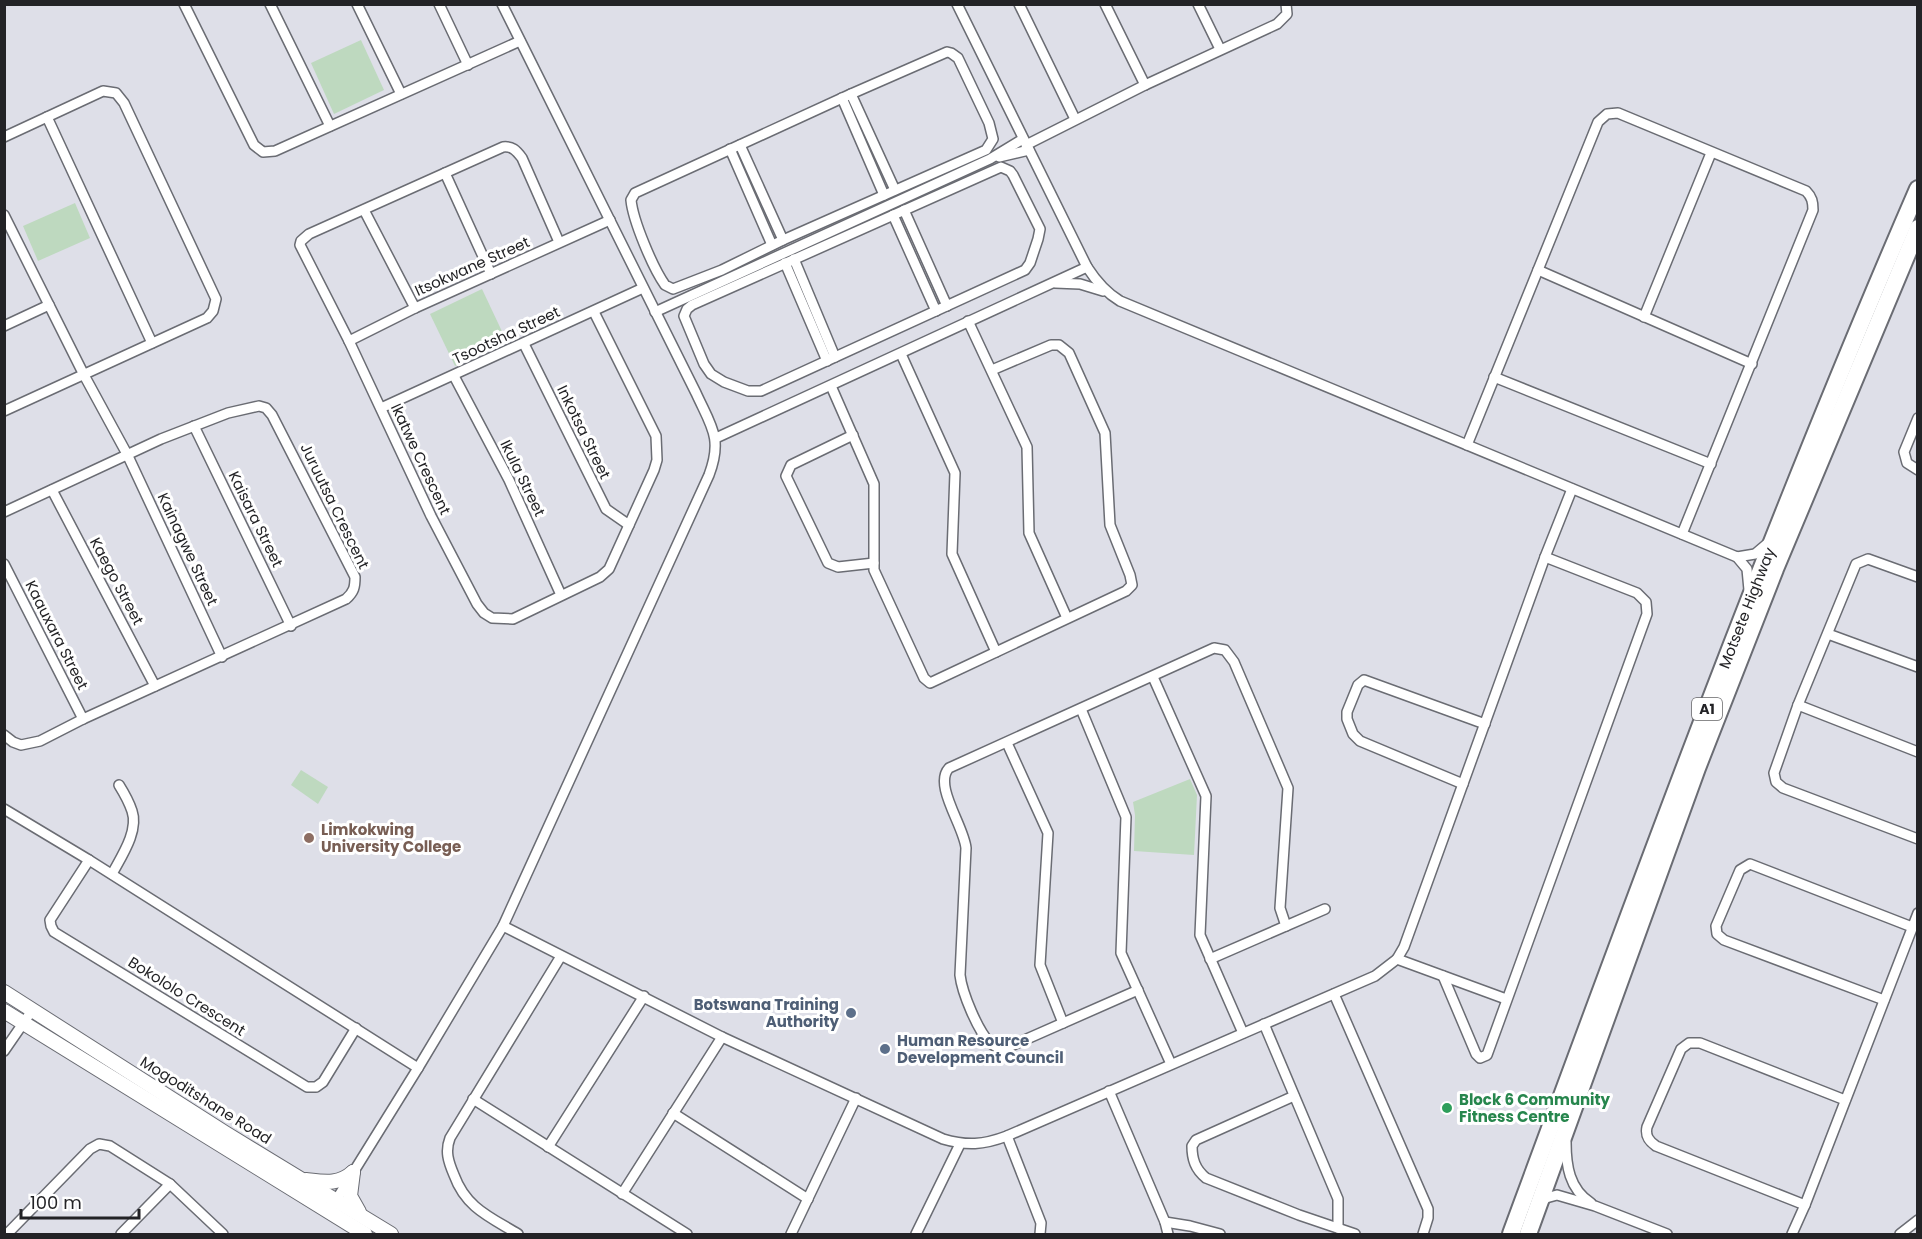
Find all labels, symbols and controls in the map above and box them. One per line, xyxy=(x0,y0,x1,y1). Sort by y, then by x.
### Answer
street label: Itsokwane Street xyxy=(411,231,533,301)
street label: Tsootsha Street xyxy=(449,301,563,369)
street label: Inkotsa Street xyxy=(552,382,616,482)
street label: Ikatwe Crescent xyxy=(386,400,456,518)
street label: Ikula Street xyxy=(495,436,551,520)
street label: Juruutsa Crescent xyxy=(295,440,375,572)
street label: Kaisara Street xyxy=(224,467,288,571)
street label: Kainagwe Street xyxy=(153,489,223,609)
street label: Kaego Street xyxy=(85,534,149,628)
street label: Motsete Highway xyxy=(1713,543,1780,671)
street label: Kaauxara Street xyxy=(20,577,94,693)
road number: A1 xyxy=(1692,698,1722,720)
place label: Limkokwing University College xyxy=(321,819,461,857)
marker: Limkokwing University College xyxy=(302,831,316,845)
street label: Bokololo Crescent xyxy=(124,951,250,1041)
place label: Botswana Training Authority xyxy=(694,994,840,1032)
marker: Botswana Training Authority xyxy=(844,1006,858,1020)
place label: Human Resource Development Council xyxy=(897,1030,1064,1068)
marker: Human Resource Development Council xyxy=(878,1042,892,1056)
street label: Mogoditshane Road xyxy=(136,1051,276,1149)
place label: Block 6 Community Fitness Centre xyxy=(1459,1089,1611,1127)
marker: Block 6 Community Fitness Centre xyxy=(1440,1101,1454,1115)
scale bar xyxy=(21,1182,140,1220)
text: 100 m xyxy=(30,1190,82,1215)

